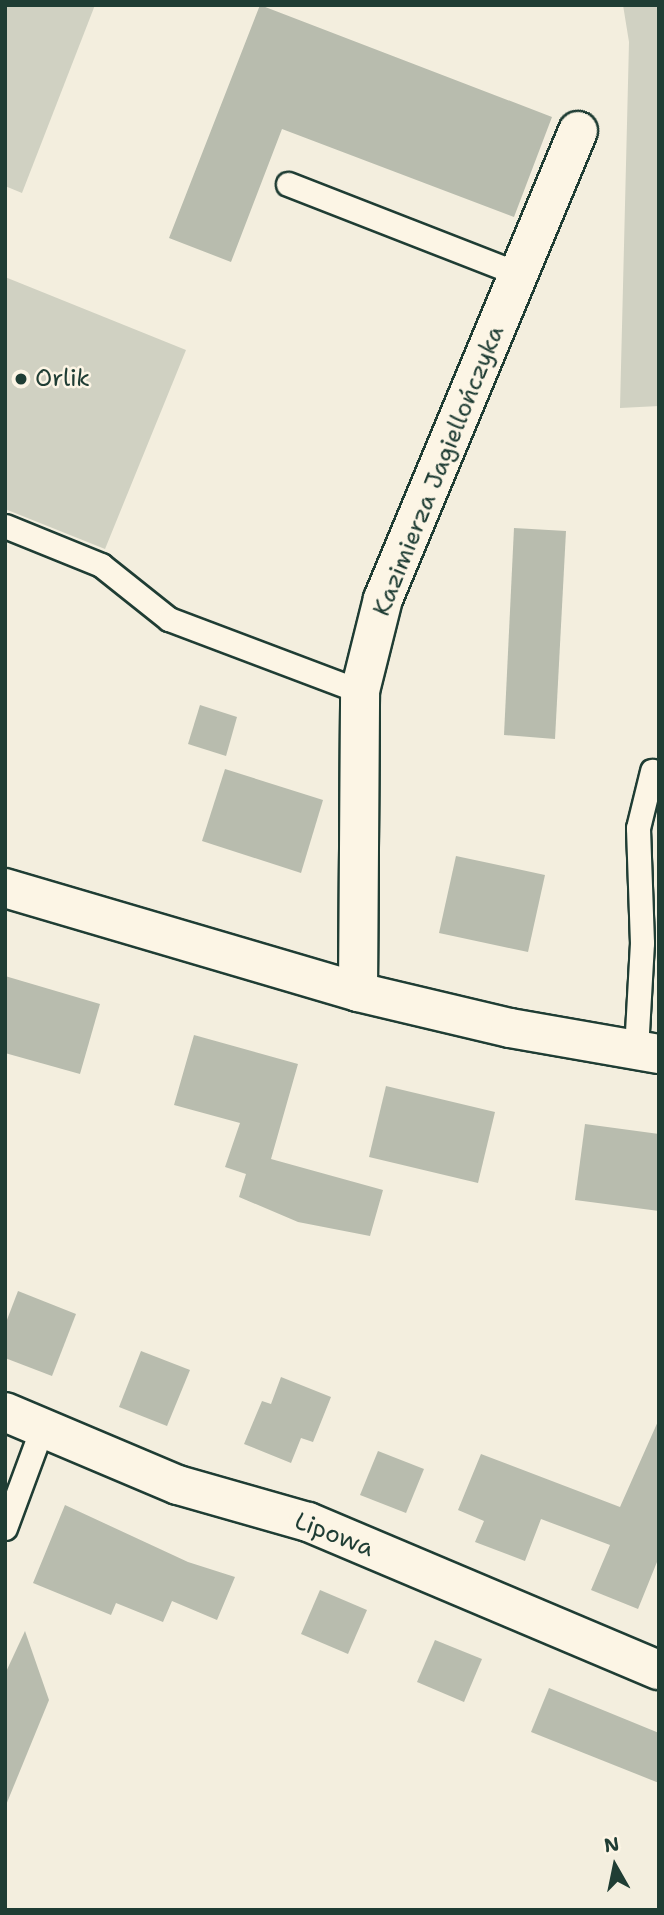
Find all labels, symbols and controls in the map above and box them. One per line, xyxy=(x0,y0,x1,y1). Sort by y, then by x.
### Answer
street label: Kazimierza Jagiellończyka xyxy=(367,322,511,620)
place label: Orlik xyxy=(35,365,90,393)
marker: Orlik xyxy=(13,371,29,387)
street label: Lipowa xyxy=(290,1507,378,1563)
north arrow xyxy=(580,1831,650,1901)
text: N xyxy=(602,1831,621,1858)

